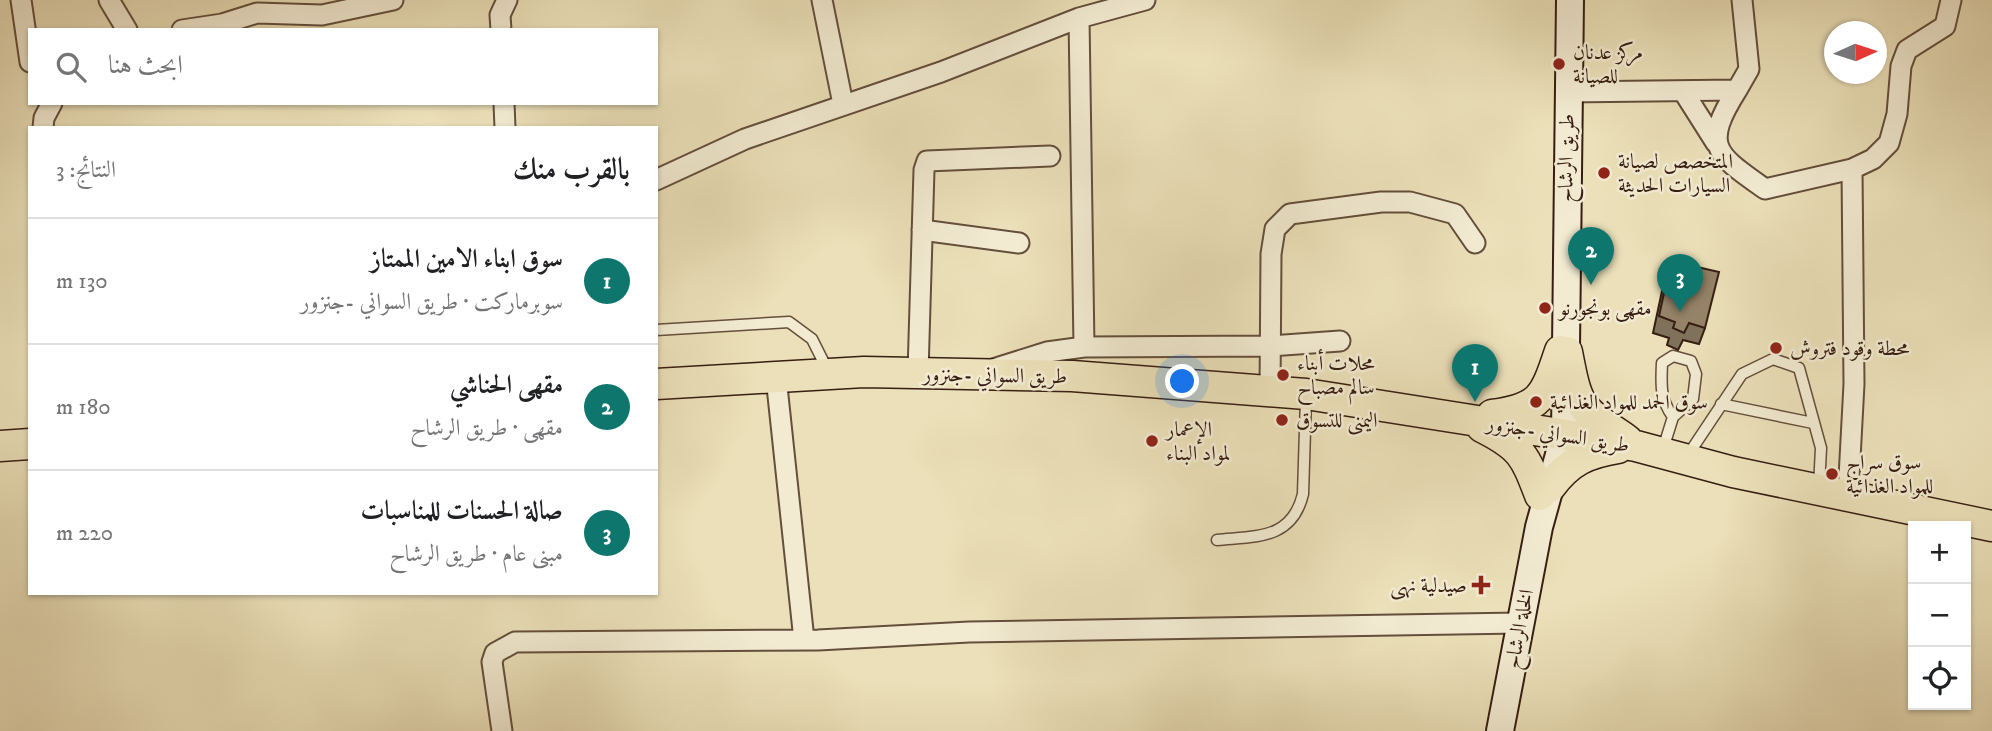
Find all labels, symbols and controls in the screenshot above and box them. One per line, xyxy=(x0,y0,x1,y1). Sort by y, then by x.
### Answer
north arrow xyxy=(1824,21,1887,84)
search box xyxy=(28,28,658,105)
place label: مركز عدنان للصيانة xyxy=(1573,40,1643,90)
icon: search xyxy=(52,48,90,86)
text: ابحث هنا xyxy=(108,49,183,82)
marker: مركز عدنان للصيانة xyxy=(1551,56,1567,72)
street label: طريق الرشاح xyxy=(1553,113,1586,203)
place label: المتخصص لصيانة السيارات الحديثة xyxy=(1618,149,1733,199)
text: بالقرب منك xyxy=(513,152,630,189)
text: النتائج: 3 xyxy=(56,156,116,185)
marker: المتخصص لصيانة السيارات الحديثة xyxy=(1596,165,1612,181)
pin: 2 xyxy=(1568,227,1614,285)
text: سوق ابناء الامين الممتاز xyxy=(371,243,563,276)
pin: 3 xyxy=(1657,254,1703,312)
text: 130 m xyxy=(56,267,108,296)
text: 1 xyxy=(603,267,611,296)
text: سوبرماركت · طريق السواني -جنزور xyxy=(300,288,563,317)
place label: مقهى بونجورنو xyxy=(1557,296,1652,322)
marker: مقهى بونجورنو xyxy=(1537,300,1553,316)
place label: محطة وقود فتروش xyxy=(1790,336,1910,362)
marker: محطة وقود فتروش xyxy=(1768,340,1784,356)
pin: 1 xyxy=(1452,344,1498,402)
place label: محلات أبناء سالم مصباح xyxy=(1297,348,1375,406)
street label: طريق السواني -جنزور xyxy=(921,362,1067,393)
your location xyxy=(1165,364,1199,398)
marker: محلات أبناء سالم مصباح xyxy=(1275,367,1291,383)
text: مقهى الحناشي xyxy=(450,369,563,402)
place label: سوق الحمد للمواد الغذائية xyxy=(1550,390,1708,416)
text: 180 m xyxy=(56,393,111,422)
text: 2 xyxy=(601,393,613,422)
marker: سوق الحمد للمواد الغذائية xyxy=(1528,394,1544,410)
place label: اليمنى للتسوق xyxy=(1296,408,1378,435)
street label: طريق السواني -جنزور xyxy=(1482,411,1631,462)
marker: اليمنى للتسوق xyxy=(1274,412,1290,428)
text: مقهى · طريق الرشاح xyxy=(410,414,563,443)
place label: الإعمار لمواد البناء xyxy=(1164,417,1231,467)
marker: الإعمار لمواد البناء xyxy=(1144,433,1160,449)
place label: سوق سراج للمواد الغذائية xyxy=(1846,450,1933,500)
marker: سوق سراج للمواد الغذائية xyxy=(1824,466,1840,482)
text: صالة الحسنات للمناسبات xyxy=(360,495,563,528)
text: 220 m xyxy=(56,519,113,548)
text: 3 xyxy=(603,519,611,548)
map controls xyxy=(1908,521,1971,710)
button: + xyxy=(1908,521,1971,584)
text: مبنى عام · طريق الرشاح xyxy=(390,540,563,569)
place label: صيدلية نهى xyxy=(1390,573,1467,600)
marker: صيدلية نهى xyxy=(1473,577,1489,593)
button: − xyxy=(1908,584,1971,647)
street label: الخلة الرشاح xyxy=(1500,587,1545,672)
button: locate xyxy=(1908,647,1971,710)

